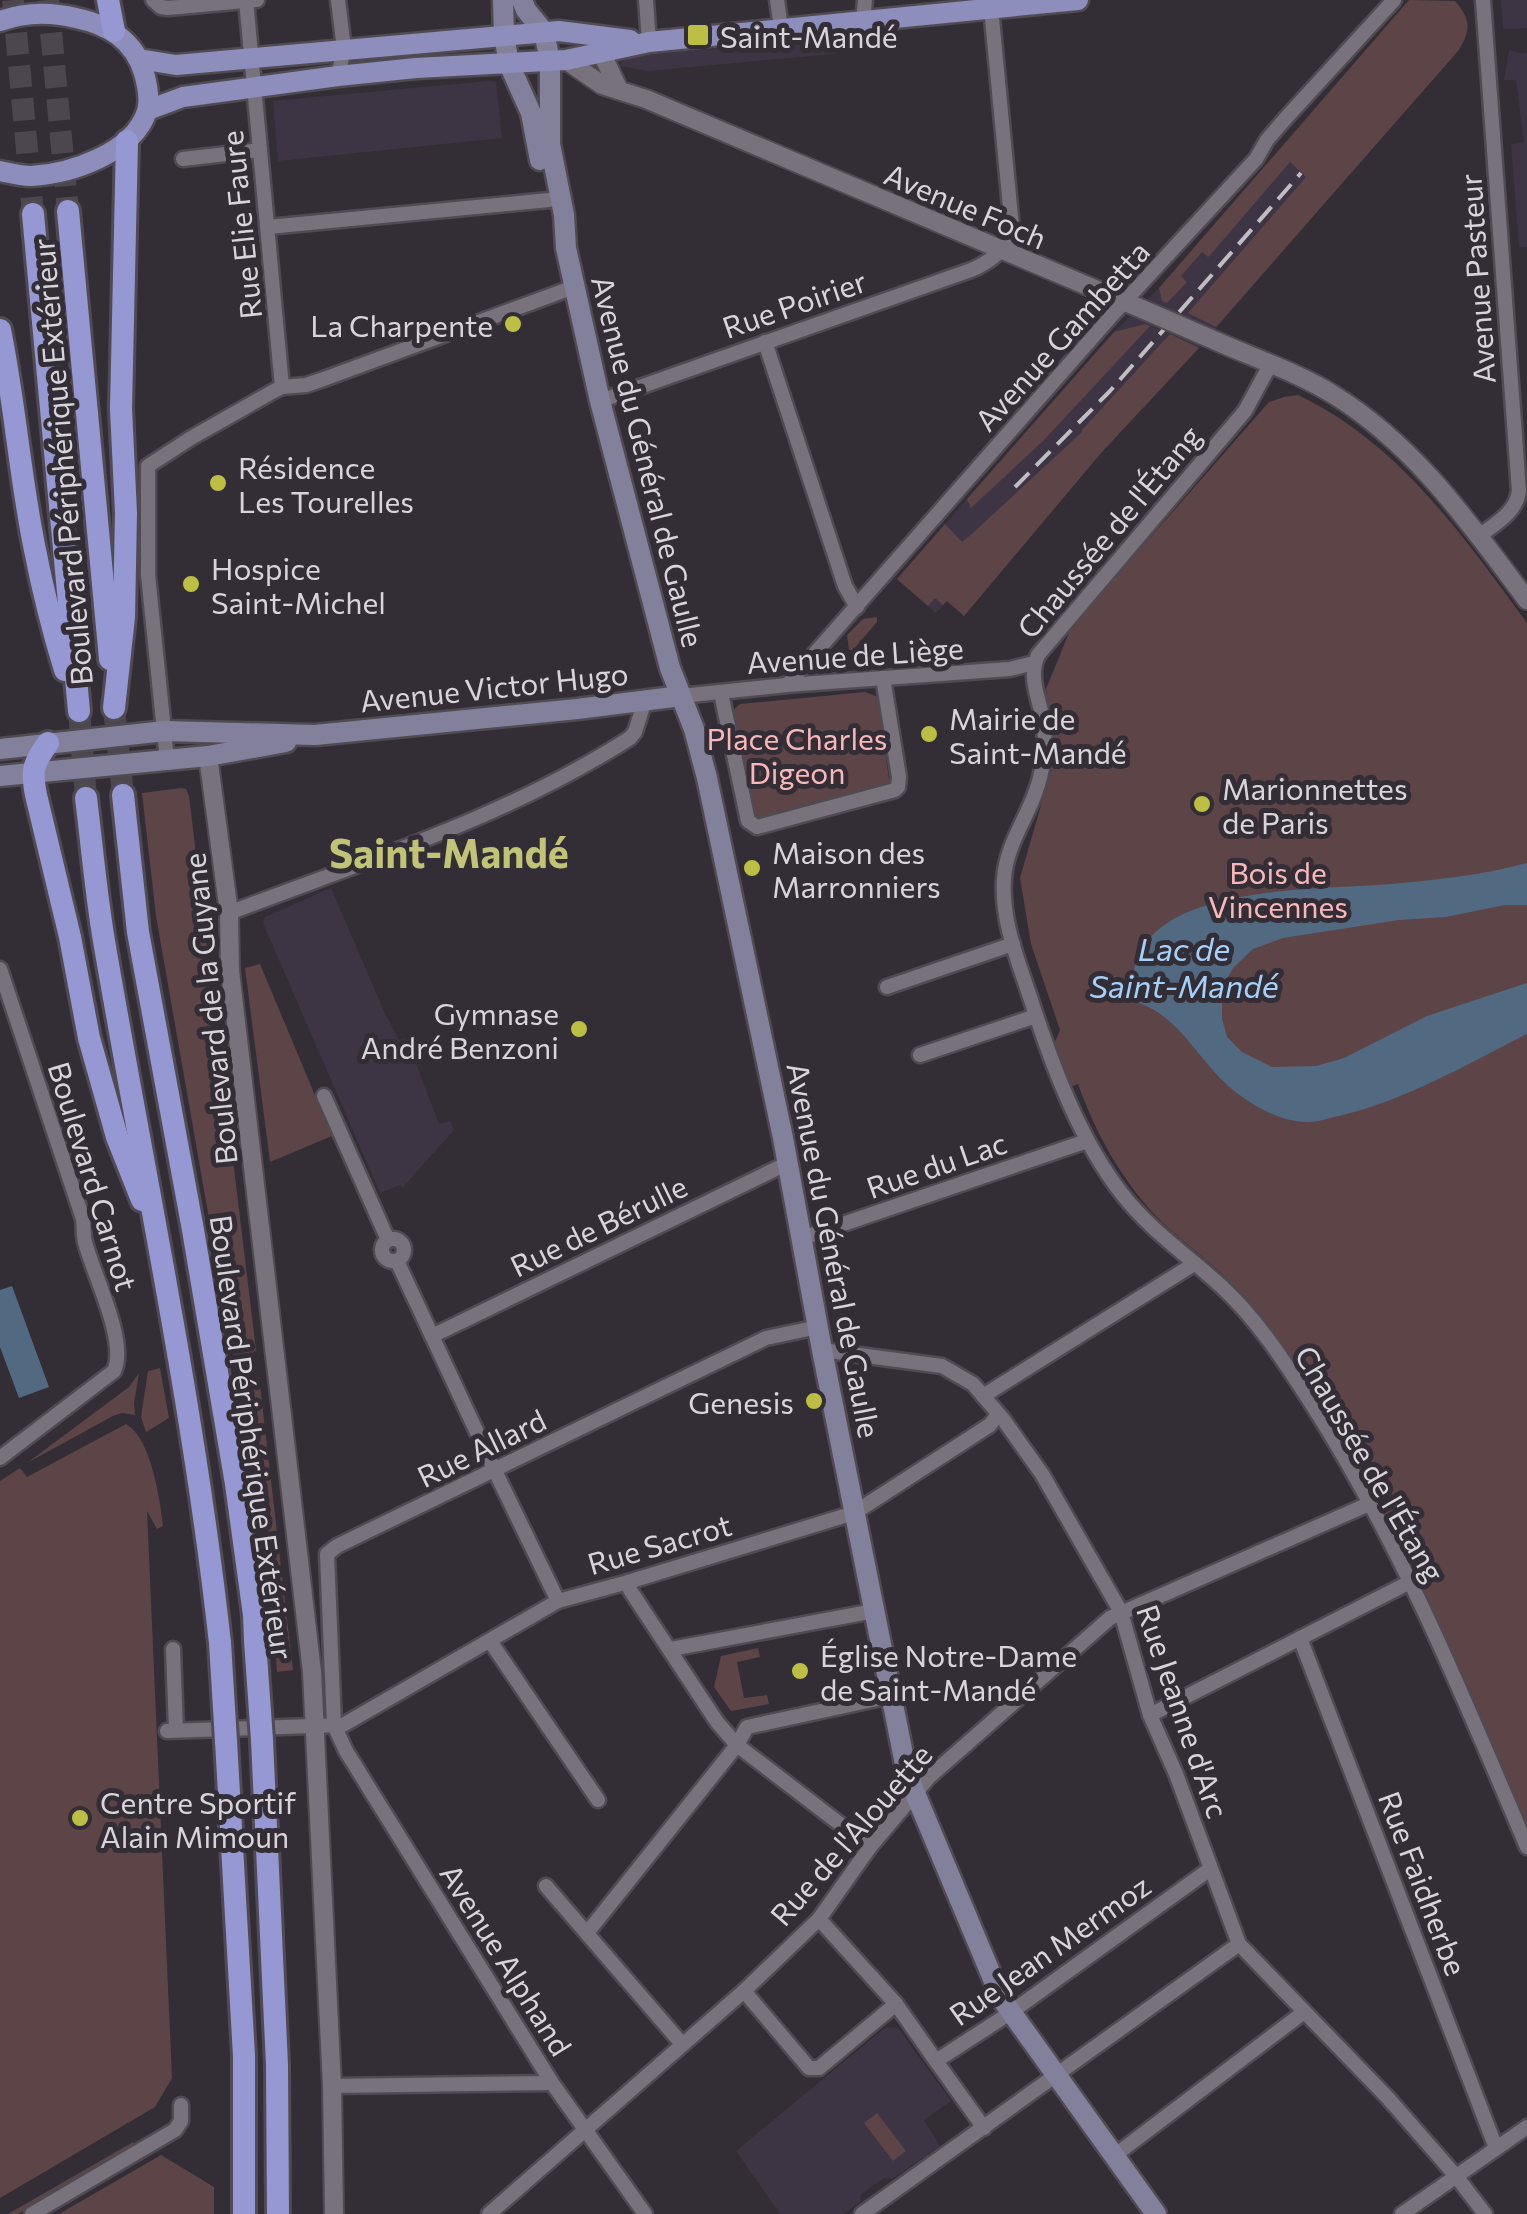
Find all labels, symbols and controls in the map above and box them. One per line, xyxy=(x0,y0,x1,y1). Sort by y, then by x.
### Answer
place label: Saint-Mandé xyxy=(720,17,898,54)
marker: Saint-Mandé xyxy=(685,22,711,48)
street label: Rue Elie Faure xyxy=(212,129,268,321)
street label: Avenue Foch xyxy=(879,154,1053,256)
street label: Avenue Pasteur xyxy=(1450,173,1502,385)
street label: Avenue Gambetta xyxy=(966,232,1156,438)
street label: Boulevard Périphérique Extérieur xyxy=(23,237,99,687)
street label: Rue Poirier xyxy=(717,261,871,345)
street label: Avenue du Général de Gaulle xyxy=(585,271,713,651)
place label: La Charpente xyxy=(310,306,493,343)
marker: La Charpente xyxy=(502,313,524,335)
street label: Chaussée de l'Étang xyxy=(1008,417,1208,645)
place label: Résidence Les Tourelles xyxy=(238,448,414,519)
marker: Résidence Les Tourelles xyxy=(207,472,229,494)
place label: Hospice Saint-Michel xyxy=(211,549,386,620)
marker: Hospice Saint-Michel xyxy=(180,573,202,595)
street label: Avenue de Liège xyxy=(745,628,965,680)
street label: Avenue Victor Hugo xyxy=(358,654,630,718)
place label: Mairie de Saint-Mandé xyxy=(949,699,1127,770)
park label: Place Charles Digeon xyxy=(706,719,888,790)
marker: Mairie de Saint-Mandé xyxy=(918,723,940,745)
place label: Marionnettes de Paris xyxy=(1222,769,1408,840)
marker: Marionnettes de Paris xyxy=(1191,793,1213,815)
district label: Saint-Mandé xyxy=(329,827,569,876)
place label: Maison des Marronniers xyxy=(772,833,941,904)
street label: Boulevard de la Guyane xyxy=(174,851,244,1167)
park label: Bois de Vincennes xyxy=(1208,853,1348,924)
marker: Maison des Marronniers xyxy=(741,857,763,879)
water label: Lac de Saint-Mandé xyxy=(1089,928,1280,1005)
place label: Gymnase André Benzoni xyxy=(361,994,559,1065)
marker: Gymnase André Benzoni xyxy=(568,1018,590,1040)
street label: Boulevard Carnot xyxy=(42,1057,146,1295)
street label: Avenue du Général de Gaulle xyxy=(780,1059,890,1441)
street label: Rue du Lac xyxy=(861,1123,1011,1205)
street label: Rue de Bérulle xyxy=(504,1166,692,1284)
street label: Boulevard Périphérique Extérieur xyxy=(203,1212,303,1662)
street label: Chaussée de l'Étang xyxy=(1288,1338,1454,1588)
place label: Genesis xyxy=(688,1383,794,1420)
marker: Genesis xyxy=(803,1390,825,1412)
street label: Rue Allard xyxy=(411,1400,551,1494)
street label: Rue Sacrot xyxy=(583,1505,735,1581)
street label: Rue Jeanne d'Arc xyxy=(1130,1599,1238,1823)
place label: Église Notre-Dame de Saint-Mandé xyxy=(820,1636,1077,1707)
marker: Église Notre-Dame de Saint-Mandé xyxy=(789,1660,811,1682)
street label: Rue de l'Alouette xyxy=(761,1736,939,1932)
place label: Centre Sportif Alain Mimoun xyxy=(100,1783,296,1854)
street label: Rue Faidherbe xyxy=(1372,1786,1476,1980)
marker: Centre Sportif Alain Mimoun xyxy=(69,1807,91,1829)
street label: Avenue Alphand xyxy=(433,1856,581,2062)
street label: Rue Jean Mermoz xyxy=(941,1866,1157,2032)

